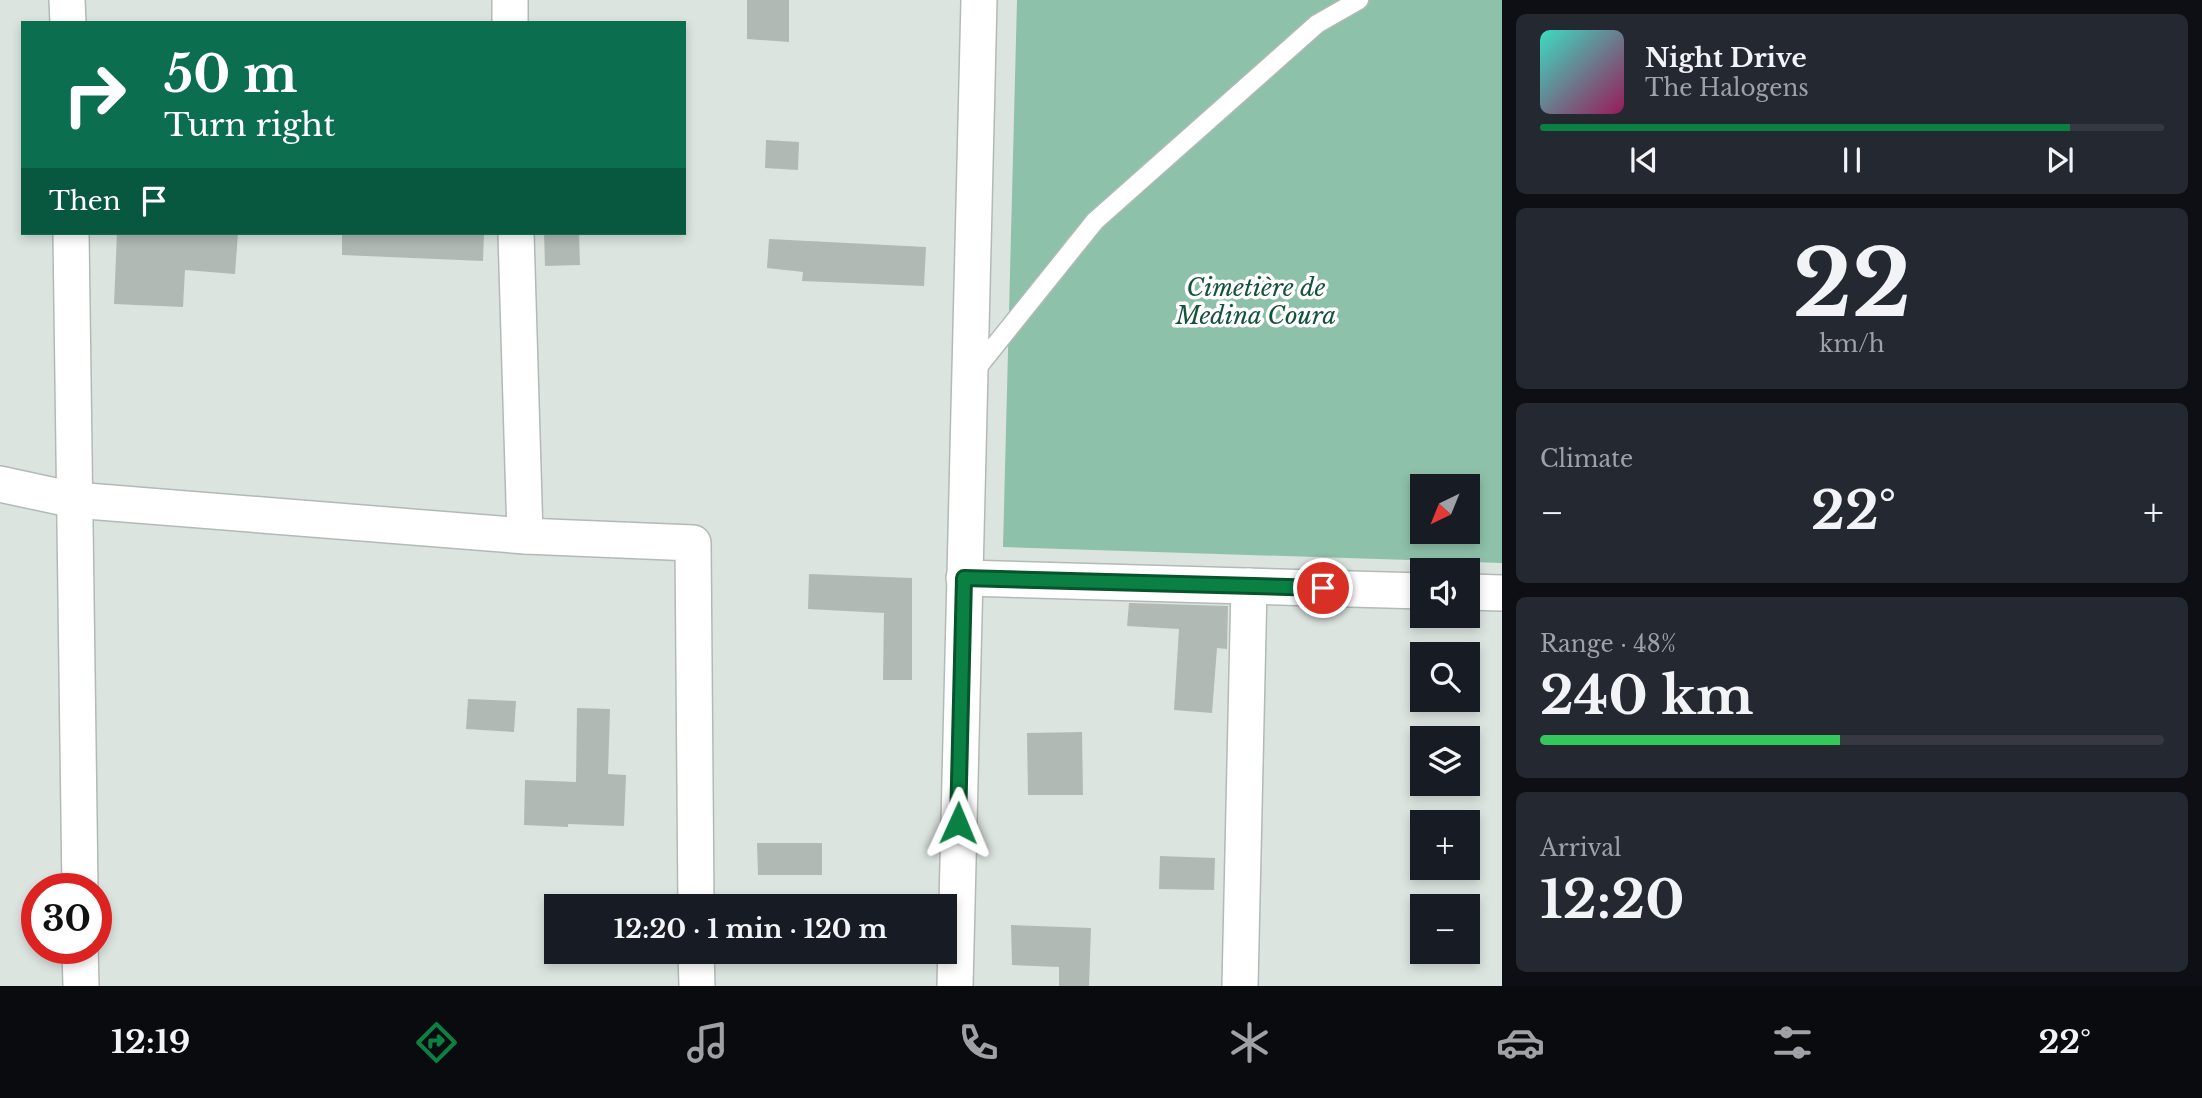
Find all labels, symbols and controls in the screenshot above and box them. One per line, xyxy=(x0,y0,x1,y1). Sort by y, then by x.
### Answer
text: Night Drive xyxy=(1645,42,1807,74)
text: 50 m xyxy=(164,44,297,105)
icon: right xyxy=(49,49,140,140)
text: The Halogens xyxy=(1645,74,1809,102)
text: Turn right xyxy=(164,105,335,145)
icon: previous xyxy=(1625,141,1663,179)
icon: pause xyxy=(1833,141,1871,179)
icon: next xyxy=(2041,141,2079,179)
icon: arrive xyxy=(135,182,173,220)
text: Then xyxy=(49,185,121,217)
text: 22 xyxy=(1793,228,1911,341)
park label: Cimetière de Medina Coura xyxy=(1175,273,1336,330)
text: km/h xyxy=(1819,330,1885,358)
text: Climate xyxy=(1540,445,1633,473)
north arrow xyxy=(1410,474,1480,544)
map controls xyxy=(1410,474,1480,964)
text: 22° xyxy=(1811,479,1896,543)
text: − xyxy=(1540,489,1564,536)
text: + xyxy=(2143,489,2164,536)
pin xyxy=(1293,558,1353,618)
button: sound xyxy=(1410,558,1480,628)
icon: arrive xyxy=(1304,569,1342,607)
text: Range · 48% xyxy=(1540,630,1676,658)
button: search xyxy=(1410,642,1480,712)
text: 240 km xyxy=(1540,664,1754,728)
button: layers xyxy=(1410,726,1480,796)
position arrow xyxy=(921,786,995,860)
button: + xyxy=(1410,810,1480,880)
text: Arrival xyxy=(1540,834,1621,862)
text: 12:20 xyxy=(1540,868,1684,932)
speed limit sign: 30 xyxy=(21,873,112,964)
button: − xyxy=(1410,894,1480,964)
text: 12:20 · 1 min · 120 m xyxy=(614,913,887,945)
icon: directions xyxy=(412,1018,461,1067)
icon: music xyxy=(683,1018,732,1067)
icon: phone xyxy=(954,1018,1003,1067)
icon: climate xyxy=(1225,1018,1274,1067)
icon: car xyxy=(1496,1018,1545,1067)
icon: filters xyxy=(1768,1018,1817,1067)
text: 12:19 xyxy=(111,1022,190,1062)
text: 22° xyxy=(2039,1022,2091,1062)

